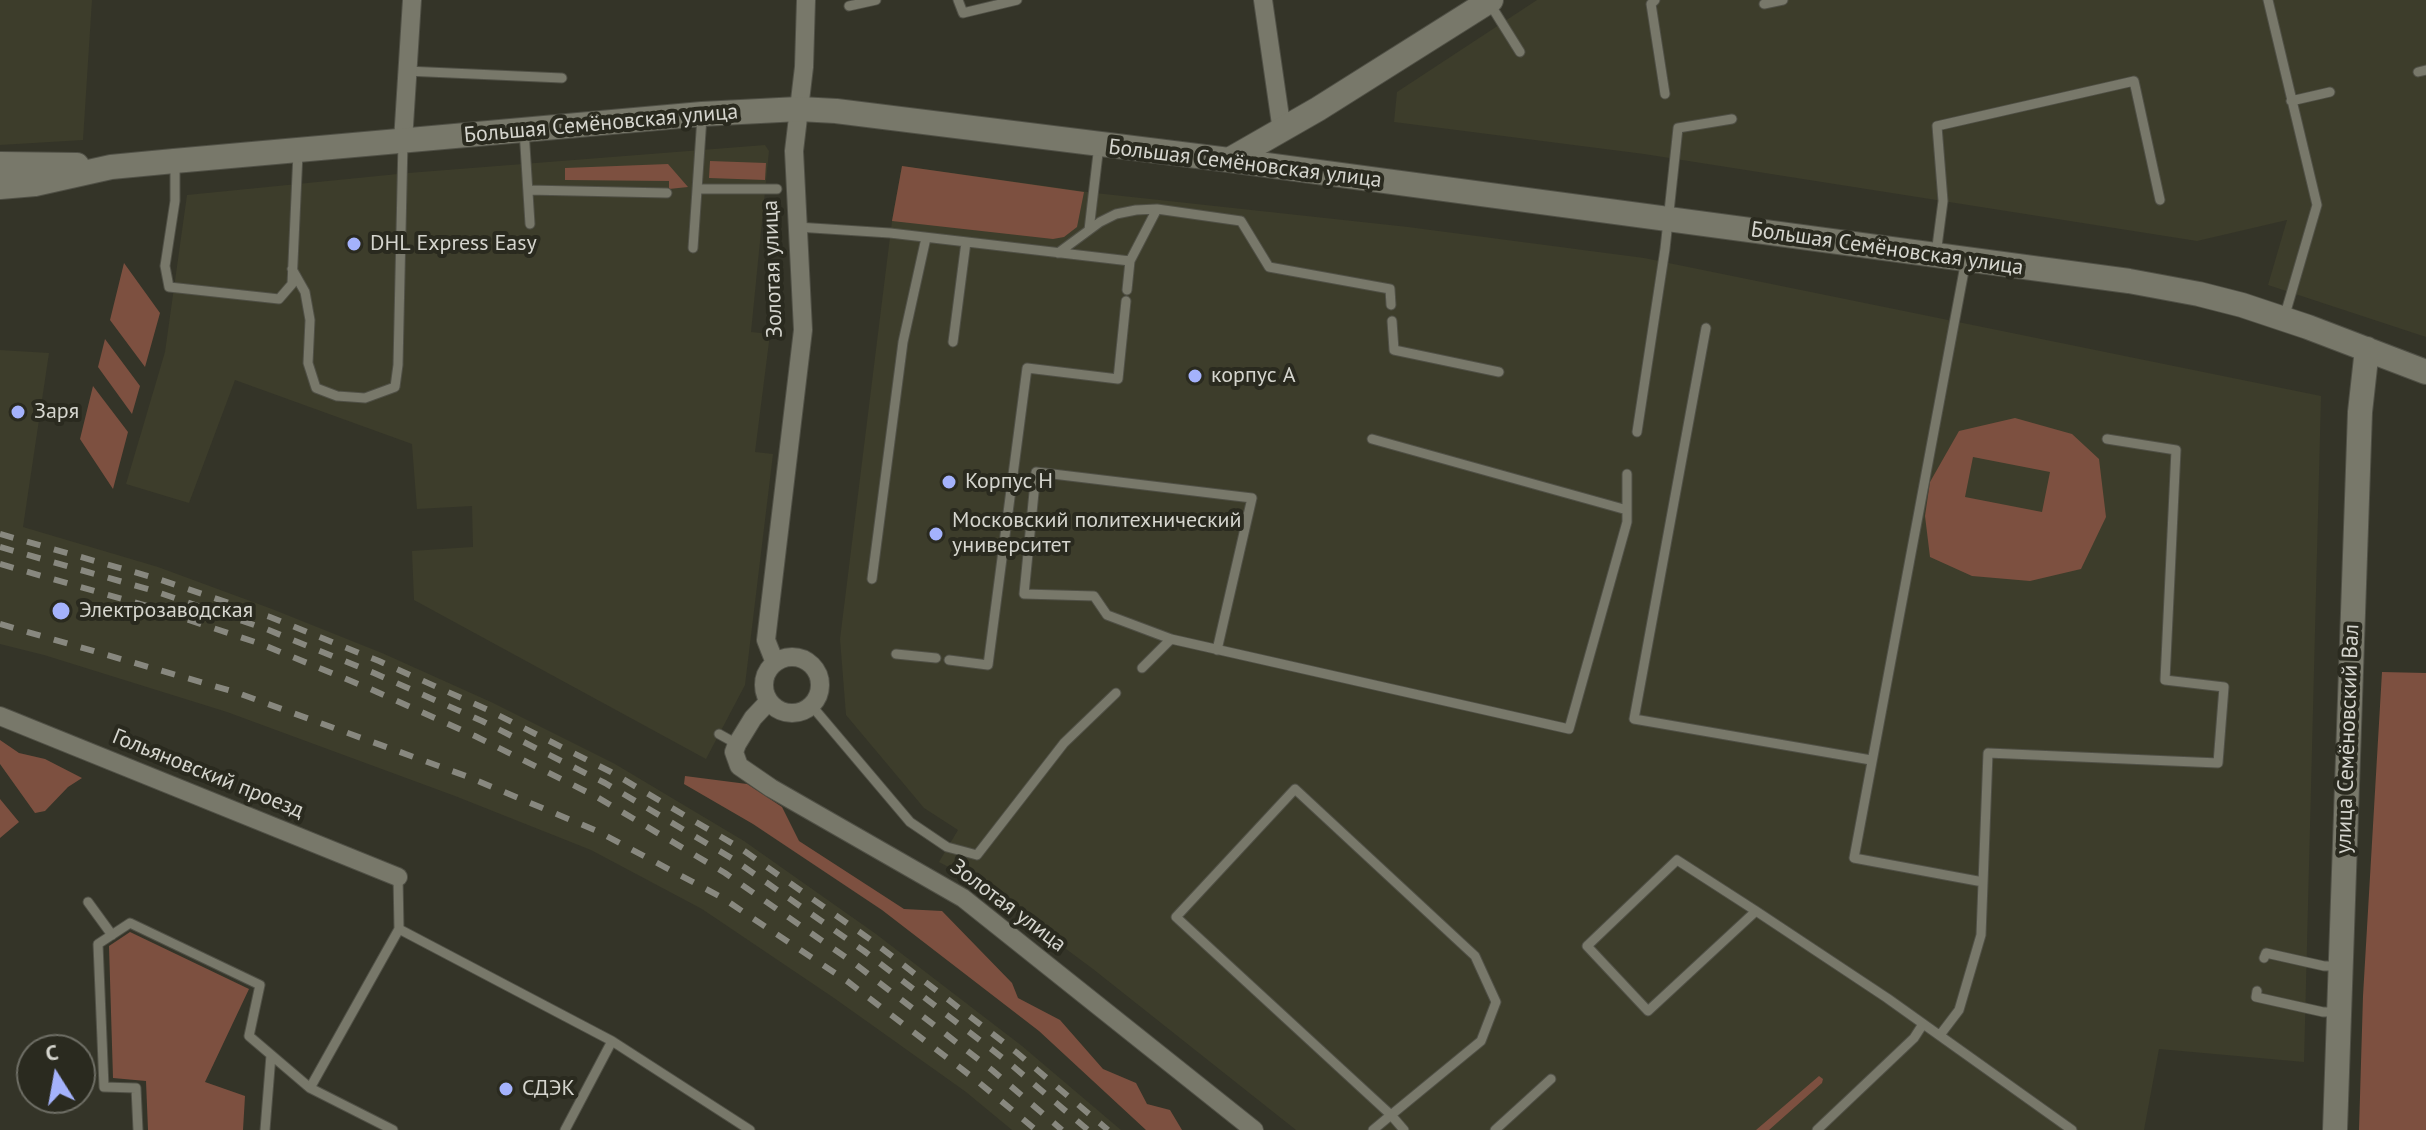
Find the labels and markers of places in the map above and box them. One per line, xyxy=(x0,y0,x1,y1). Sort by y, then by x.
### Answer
place label: DHL Express Easy xyxy=(370,231,537,257)
marker: DHL Express Easy xyxy=(345,235,363,253)
place label: корпус А xyxy=(1211,363,1296,389)
marker: корпус А xyxy=(1186,367,1204,385)
place label: Заря xyxy=(34,399,79,425)
marker: Заря xyxy=(9,403,27,421)
place label: Корпус Н xyxy=(965,469,1053,495)
marker: Корпус Н xyxy=(940,473,958,491)
place label: Московский политехнический университет xyxy=(952,508,1241,560)
marker: Московский политехнический университет xyxy=(927,525,945,543)
place label: Электрозаводская xyxy=(79,598,253,624)
marker: Электрозаводская xyxy=(50,600,72,622)
place label: СДЭК xyxy=(522,1076,575,1102)
marker: СДЭК xyxy=(497,1080,515,1098)

